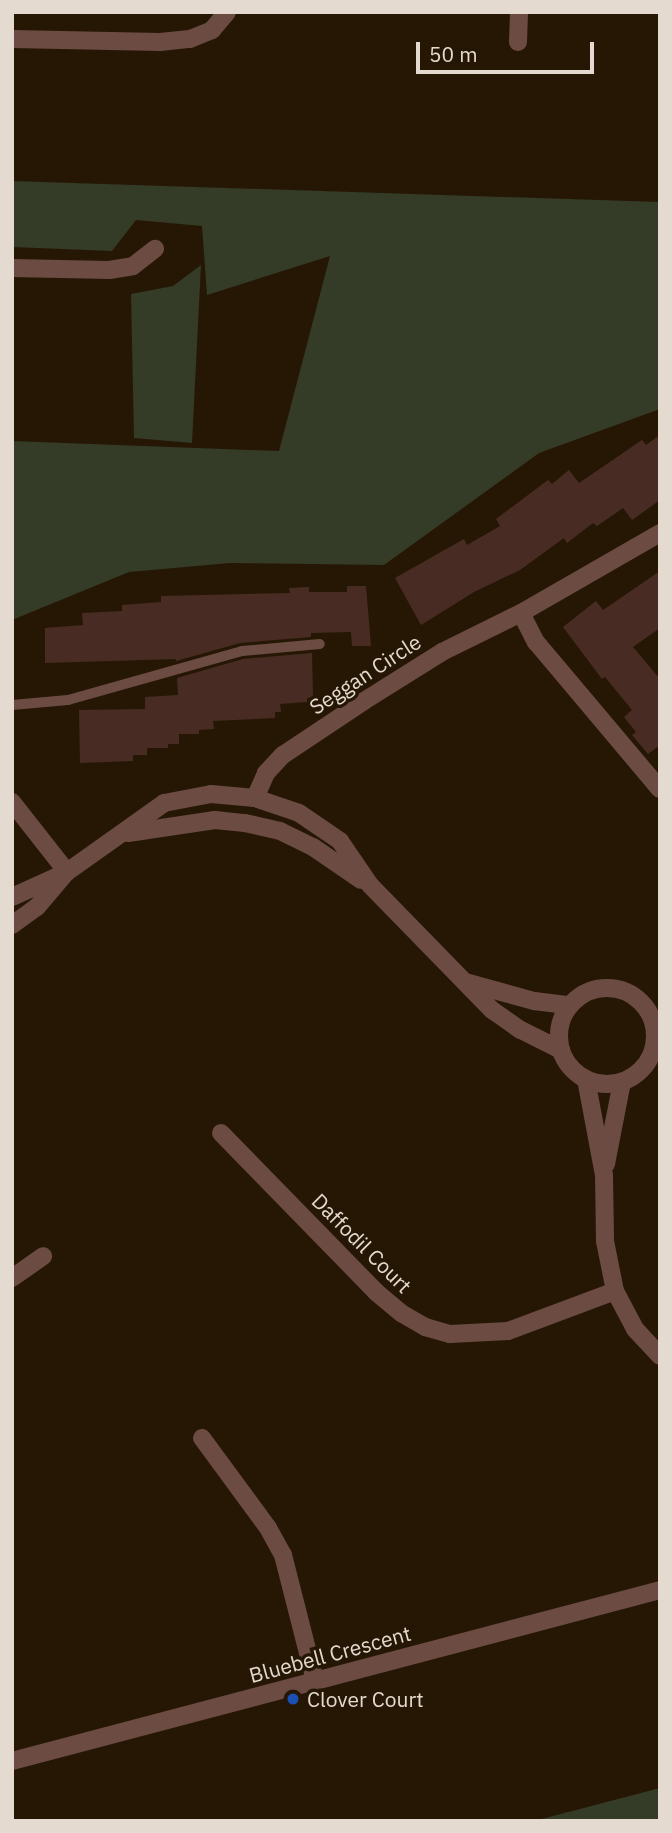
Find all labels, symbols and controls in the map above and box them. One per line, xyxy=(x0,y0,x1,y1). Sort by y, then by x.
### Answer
scale bar xyxy=(420,28,598,72)
text: 50 m xyxy=(429,40,478,68)
street label: Seggan Circle xyxy=(305,629,425,719)
street label: Daffodil Court xyxy=(307,1188,417,1298)
street label: Bluebell Crescent xyxy=(246,1620,414,1688)
place label: Clover Court xyxy=(307,1686,424,1712)
marker: Clover Court xyxy=(285,1691,301,1707)

